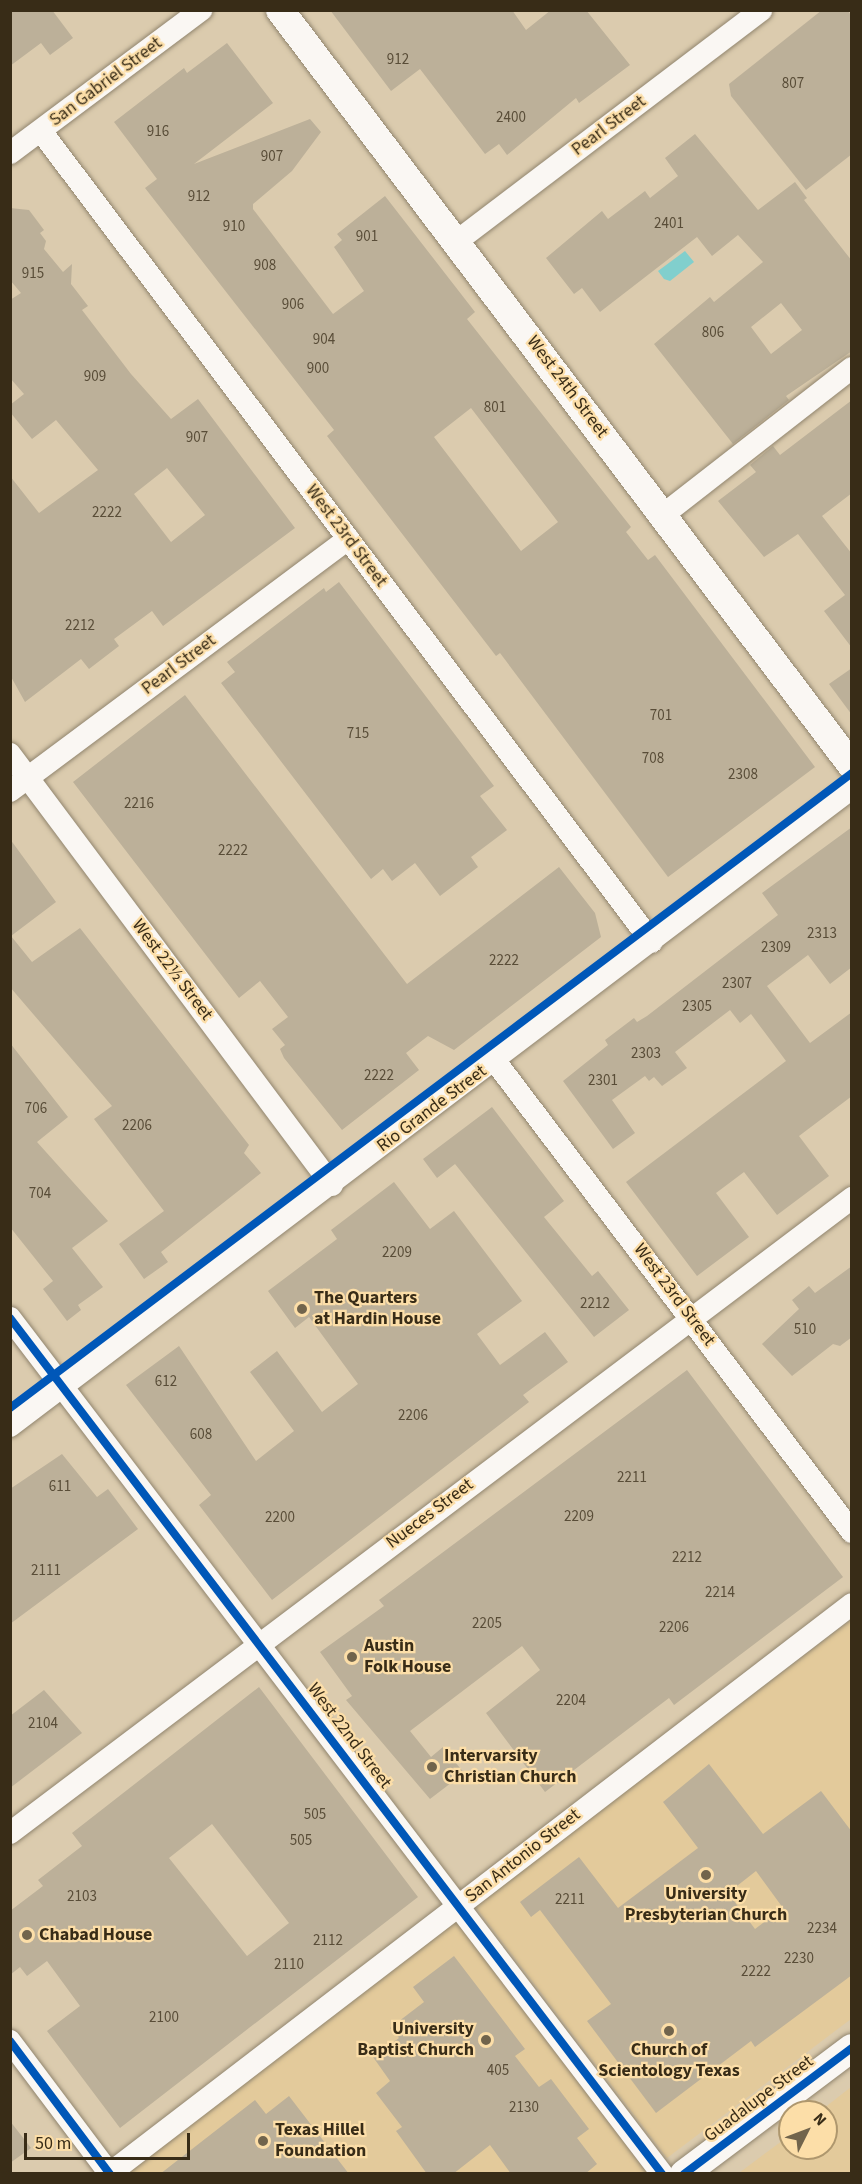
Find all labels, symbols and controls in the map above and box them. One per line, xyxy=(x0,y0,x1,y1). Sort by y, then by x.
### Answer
street label: San Gabriel Street xyxy=(46,33,166,131)
house number: 912 xyxy=(387,51,409,69)
house number: 807 xyxy=(782,75,804,93)
street label: Pearl Street xyxy=(568,91,650,161)
house number: 2400 xyxy=(496,109,526,127)
house number: 916 xyxy=(147,123,169,141)
house number: 907 xyxy=(261,148,283,166)
house number: 912 xyxy=(188,188,210,206)
house number: 2401 xyxy=(654,215,684,233)
house number: 910 xyxy=(223,218,245,236)
house number: 901 xyxy=(356,228,378,246)
house number: 908 xyxy=(254,257,276,275)
house number: 915 xyxy=(22,265,44,283)
house number: 906 xyxy=(282,296,304,314)
house number: 806 xyxy=(702,324,724,342)
house number: 904 xyxy=(313,331,335,349)
street label: West 24th Street xyxy=(522,332,612,442)
house number: 900 xyxy=(307,360,329,378)
house number: 909 xyxy=(84,368,106,386)
house number: 801 xyxy=(484,399,506,417)
house number: 907 xyxy=(186,429,208,447)
street label: West 23rd Street xyxy=(300,481,392,591)
house number: 2222 xyxy=(92,504,122,522)
house number: 2212 xyxy=(65,617,95,635)
street label: Pearl Street xyxy=(138,630,220,700)
house number: 701 xyxy=(650,707,672,725)
house number: 715 xyxy=(347,725,369,743)
house number: 708 xyxy=(642,750,664,768)
house number: 2308 xyxy=(728,766,758,784)
house number: 2216 xyxy=(124,795,154,813)
house number: 2222 xyxy=(218,842,248,860)
street label: West 22½ Street xyxy=(127,915,217,1025)
house number: 2313 xyxy=(807,925,837,943)
house number: 2309 xyxy=(761,939,791,957)
house number: 2222 xyxy=(489,952,519,970)
house number: 2307 xyxy=(722,975,752,993)
house number: 2305 xyxy=(682,998,712,1016)
house number: 2303 xyxy=(631,1045,661,1063)
street label: Rio Grande Street xyxy=(373,1061,491,1157)
house number: 2222 xyxy=(364,1067,394,1085)
house number: 2301 xyxy=(588,1072,618,1090)
house number: 706 xyxy=(25,1100,47,1118)
house number: 2206 xyxy=(122,1117,152,1135)
house number: 704 xyxy=(29,1185,51,1203)
street label: West 23rd Street xyxy=(628,1240,720,1350)
house number: 2209 xyxy=(382,1244,412,1262)
place label: The Quarters at Hardin House xyxy=(314,1288,441,1330)
house number: 2212 xyxy=(580,1295,610,1313)
marker: The Quarters at Hardin House xyxy=(295,1302,309,1316)
house number: 510 xyxy=(794,1321,816,1339)
house number: 612 xyxy=(155,1373,177,1391)
house number: 2206 xyxy=(398,1407,428,1425)
house number: 608 xyxy=(190,1426,212,1444)
house number: 2211 xyxy=(617,1469,647,1487)
street label: Nueces Street xyxy=(382,1474,478,1554)
house number: 611 xyxy=(49,1478,71,1496)
house number: 2209 xyxy=(564,1508,594,1526)
house number: 2200 xyxy=(265,1509,295,1527)
house number: 2212 xyxy=(672,1549,702,1567)
house number: 2111 xyxy=(31,1562,61,1580)
house number: 2214 xyxy=(705,1584,735,1602)
house number: 2205 xyxy=(472,1615,502,1633)
house number: 2206 xyxy=(659,1619,689,1637)
place label: Austin Folk House xyxy=(364,1636,451,1678)
marker: Austin Folk House xyxy=(345,1650,359,1664)
street label: West 22nd Street xyxy=(302,1679,396,1793)
house number: 2204 xyxy=(556,1692,586,1710)
house number: 2104 xyxy=(28,1715,58,1733)
place label: Intervarsity Christian Church xyxy=(444,1746,576,1788)
marker: Intervarsity Christian Church xyxy=(425,1760,439,1774)
street label: San Antonio Street xyxy=(461,1804,585,1908)
house number: 505 xyxy=(304,1806,326,1824)
house number: 505 xyxy=(290,1832,312,1850)
marker: University Presbyterian Church xyxy=(699,1868,713,1882)
place label: University Presbyterian Church xyxy=(625,1884,787,1926)
house number: 2103 xyxy=(67,1888,97,1906)
house number: 2211 xyxy=(555,1891,585,1909)
house number: 2234 xyxy=(807,1920,837,1938)
place label: Chabad House xyxy=(39,1924,152,1946)
marker: Chabad House xyxy=(20,1928,34,1942)
house number: 2112 xyxy=(313,1932,343,1950)
house number: 2230 xyxy=(784,1950,814,1968)
house number: 2110 xyxy=(274,1956,304,1974)
house number: 2222 xyxy=(741,1963,771,1981)
house number: 2100 xyxy=(149,2009,179,2027)
place label: University Baptist Church xyxy=(357,2019,474,2062)
marker: Church of Scientology Texas xyxy=(662,2024,676,2038)
marker: University Baptist Church xyxy=(479,2033,493,2047)
place label: Church of Scientology Texas xyxy=(598,2040,740,2082)
street label: Guadalupe Street xyxy=(700,2051,818,2147)
house number: 405 xyxy=(487,2062,509,2080)
house number: 2130 xyxy=(509,2099,539,2117)
north arrow xyxy=(778,2100,838,2160)
text: N xyxy=(808,2108,832,2131)
place label: Texas Hillel Foundation xyxy=(275,2120,366,2162)
scale bar xyxy=(27,2121,194,2159)
text: 50 m xyxy=(35,2131,71,2156)
marker: Texas Hillel Foundation xyxy=(256,2134,270,2148)

